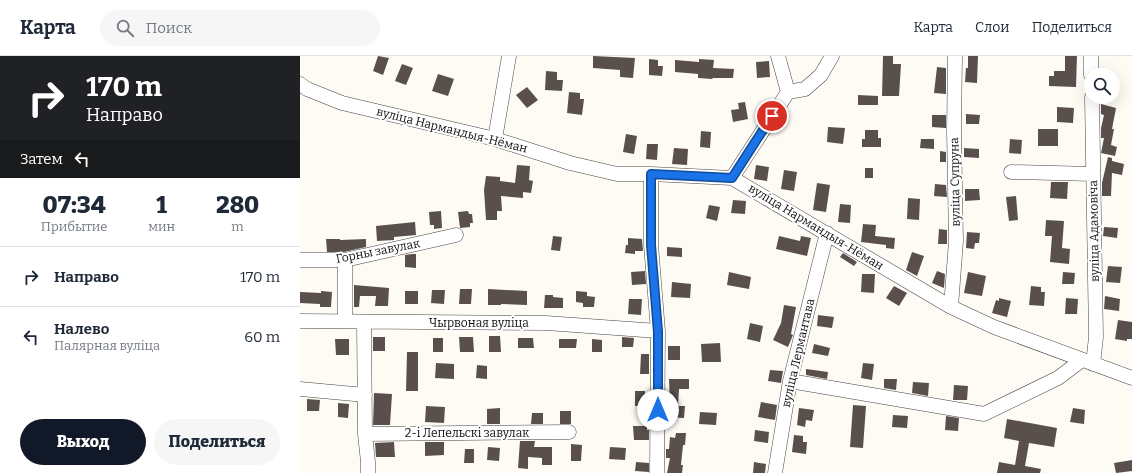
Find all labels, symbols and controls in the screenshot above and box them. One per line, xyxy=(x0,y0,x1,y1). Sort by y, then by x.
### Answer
search box xyxy=(100,10,380,46)
text: Карта xyxy=(20,16,76,39)
icon: search xyxy=(114,17,136,39)
text: Поиск xyxy=(146,19,192,37)
text: Карта xyxy=(913,19,953,36)
text: Слои xyxy=(975,19,1010,36)
text: Поделиться xyxy=(1032,19,1112,36)
map controls xyxy=(1084,68,1120,104)
button: search xyxy=(1084,68,1120,104)
text: 170 m xyxy=(86,70,162,103)
icon: right xyxy=(20,72,72,124)
pin xyxy=(755,99,789,133)
text: Направо xyxy=(86,104,163,126)
street label: вуліца Нармандыя-Нёман xyxy=(375,104,529,156)
icon: arrive xyxy=(761,105,783,127)
street label: вуліца Супруна xyxy=(947,137,963,227)
icon: left xyxy=(71,148,93,170)
text: Затем xyxy=(20,150,63,168)
street label: вуліца Адамовіча xyxy=(1086,180,1102,282)
street label: вуліца Нармандыя-Нёман xyxy=(746,181,886,273)
text: 07:34 xyxy=(43,191,106,219)
text: 1 xyxy=(156,191,167,219)
text: 280 xyxy=(216,191,259,219)
text: Прибытие xyxy=(41,219,107,234)
text: мин xyxy=(148,219,175,234)
text: m xyxy=(231,219,244,234)
street label: Горны завулак xyxy=(335,236,421,266)
icon: right xyxy=(20,266,42,288)
text: Направо xyxy=(54,268,119,286)
text: 170 m xyxy=(240,268,280,286)
street label: вуліца Лермантава xyxy=(779,297,817,409)
street label: Чырвоная вуліца xyxy=(429,316,529,330)
text: Налево xyxy=(54,320,109,338)
icon: left xyxy=(20,326,42,348)
text: 60 m xyxy=(244,328,280,346)
text: Палярная вуліца xyxy=(54,338,160,353)
position arrow xyxy=(637,389,679,431)
button: Выход xyxy=(20,419,146,465)
button: Поделиться xyxy=(154,419,280,465)
street label: 2-і Лепельскі завулак xyxy=(405,426,529,440)

